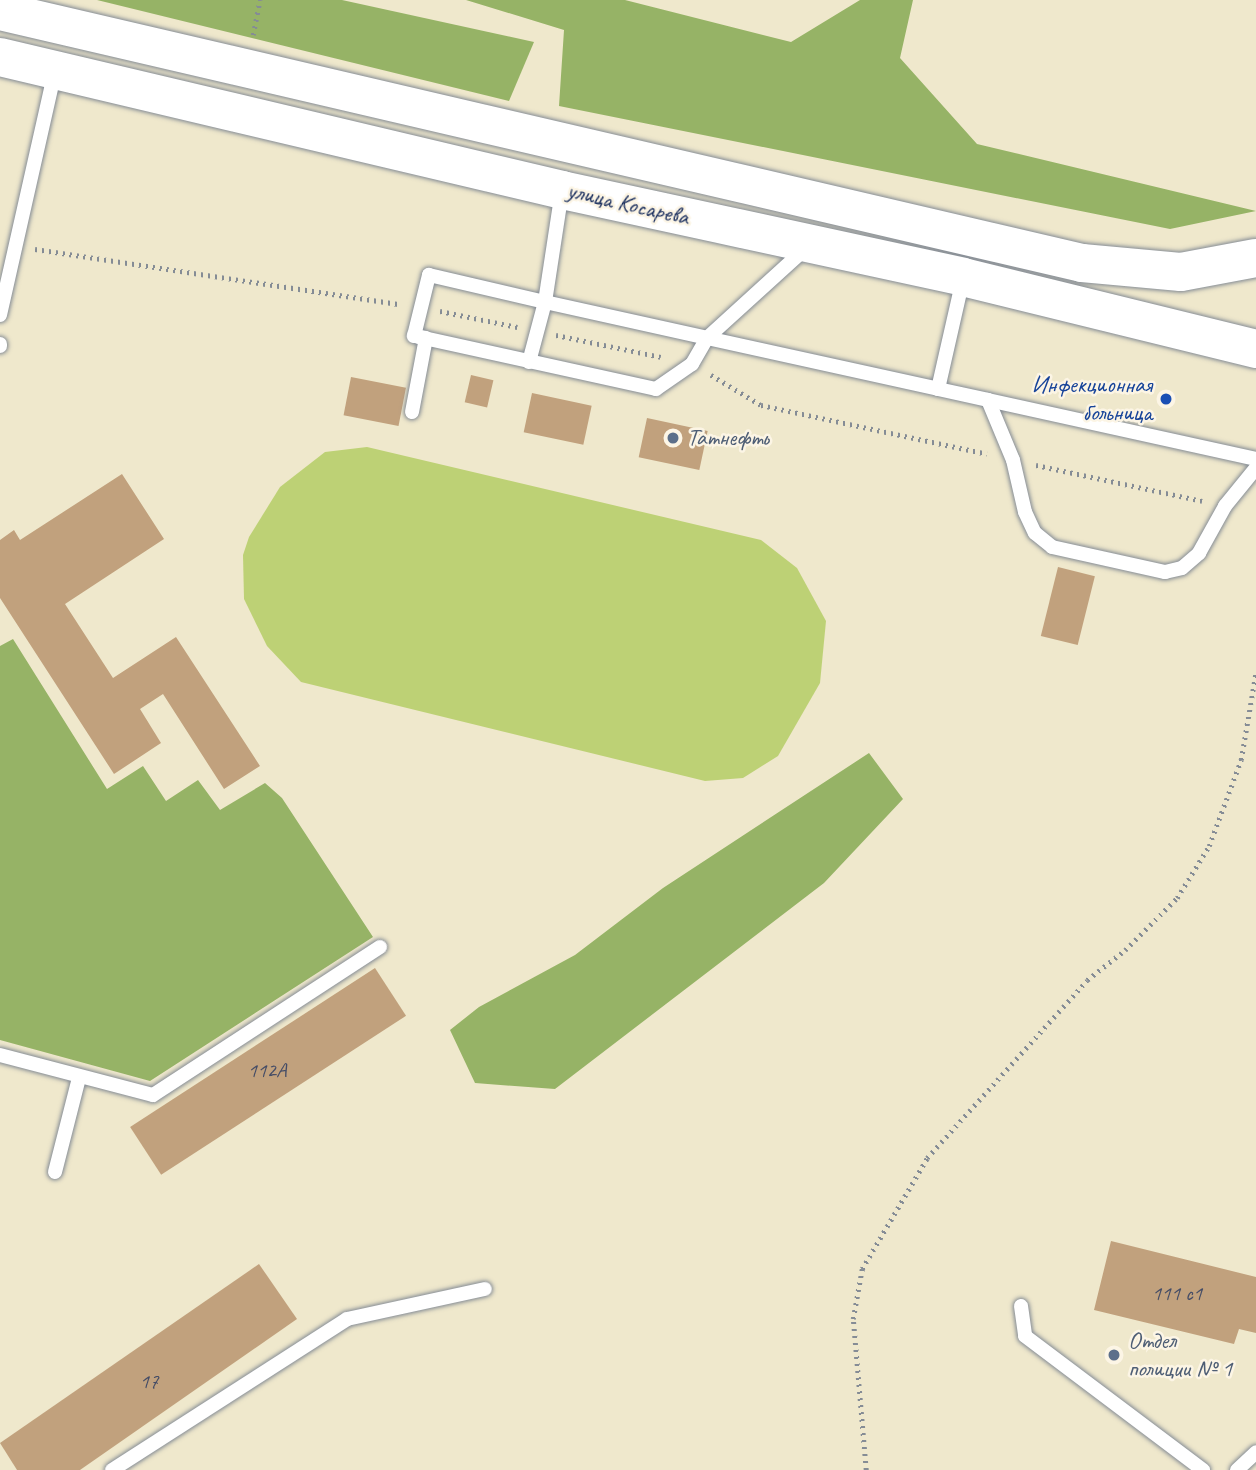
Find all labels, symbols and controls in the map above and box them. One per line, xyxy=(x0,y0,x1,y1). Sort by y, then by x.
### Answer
street label: улица Косарева xyxy=(564,176,692,232)
place label: Инфекционная больница xyxy=(1031,371,1152,427)
marker: Инфекционная больница xyxy=(1158,391,1174,407)
place label: Татнефть xyxy=(687,424,769,452)
marker: Татнефть xyxy=(665,430,681,446)
house number: 112А xyxy=(248,1057,286,1083)
house number: 111 с1 xyxy=(1152,1280,1202,1306)
place label: Отдел полиции № 1 xyxy=(1128,1327,1232,1383)
marker: Отдел полиции № 1 xyxy=(1106,1347,1122,1363)
house number: 17 xyxy=(140,1368,158,1394)

